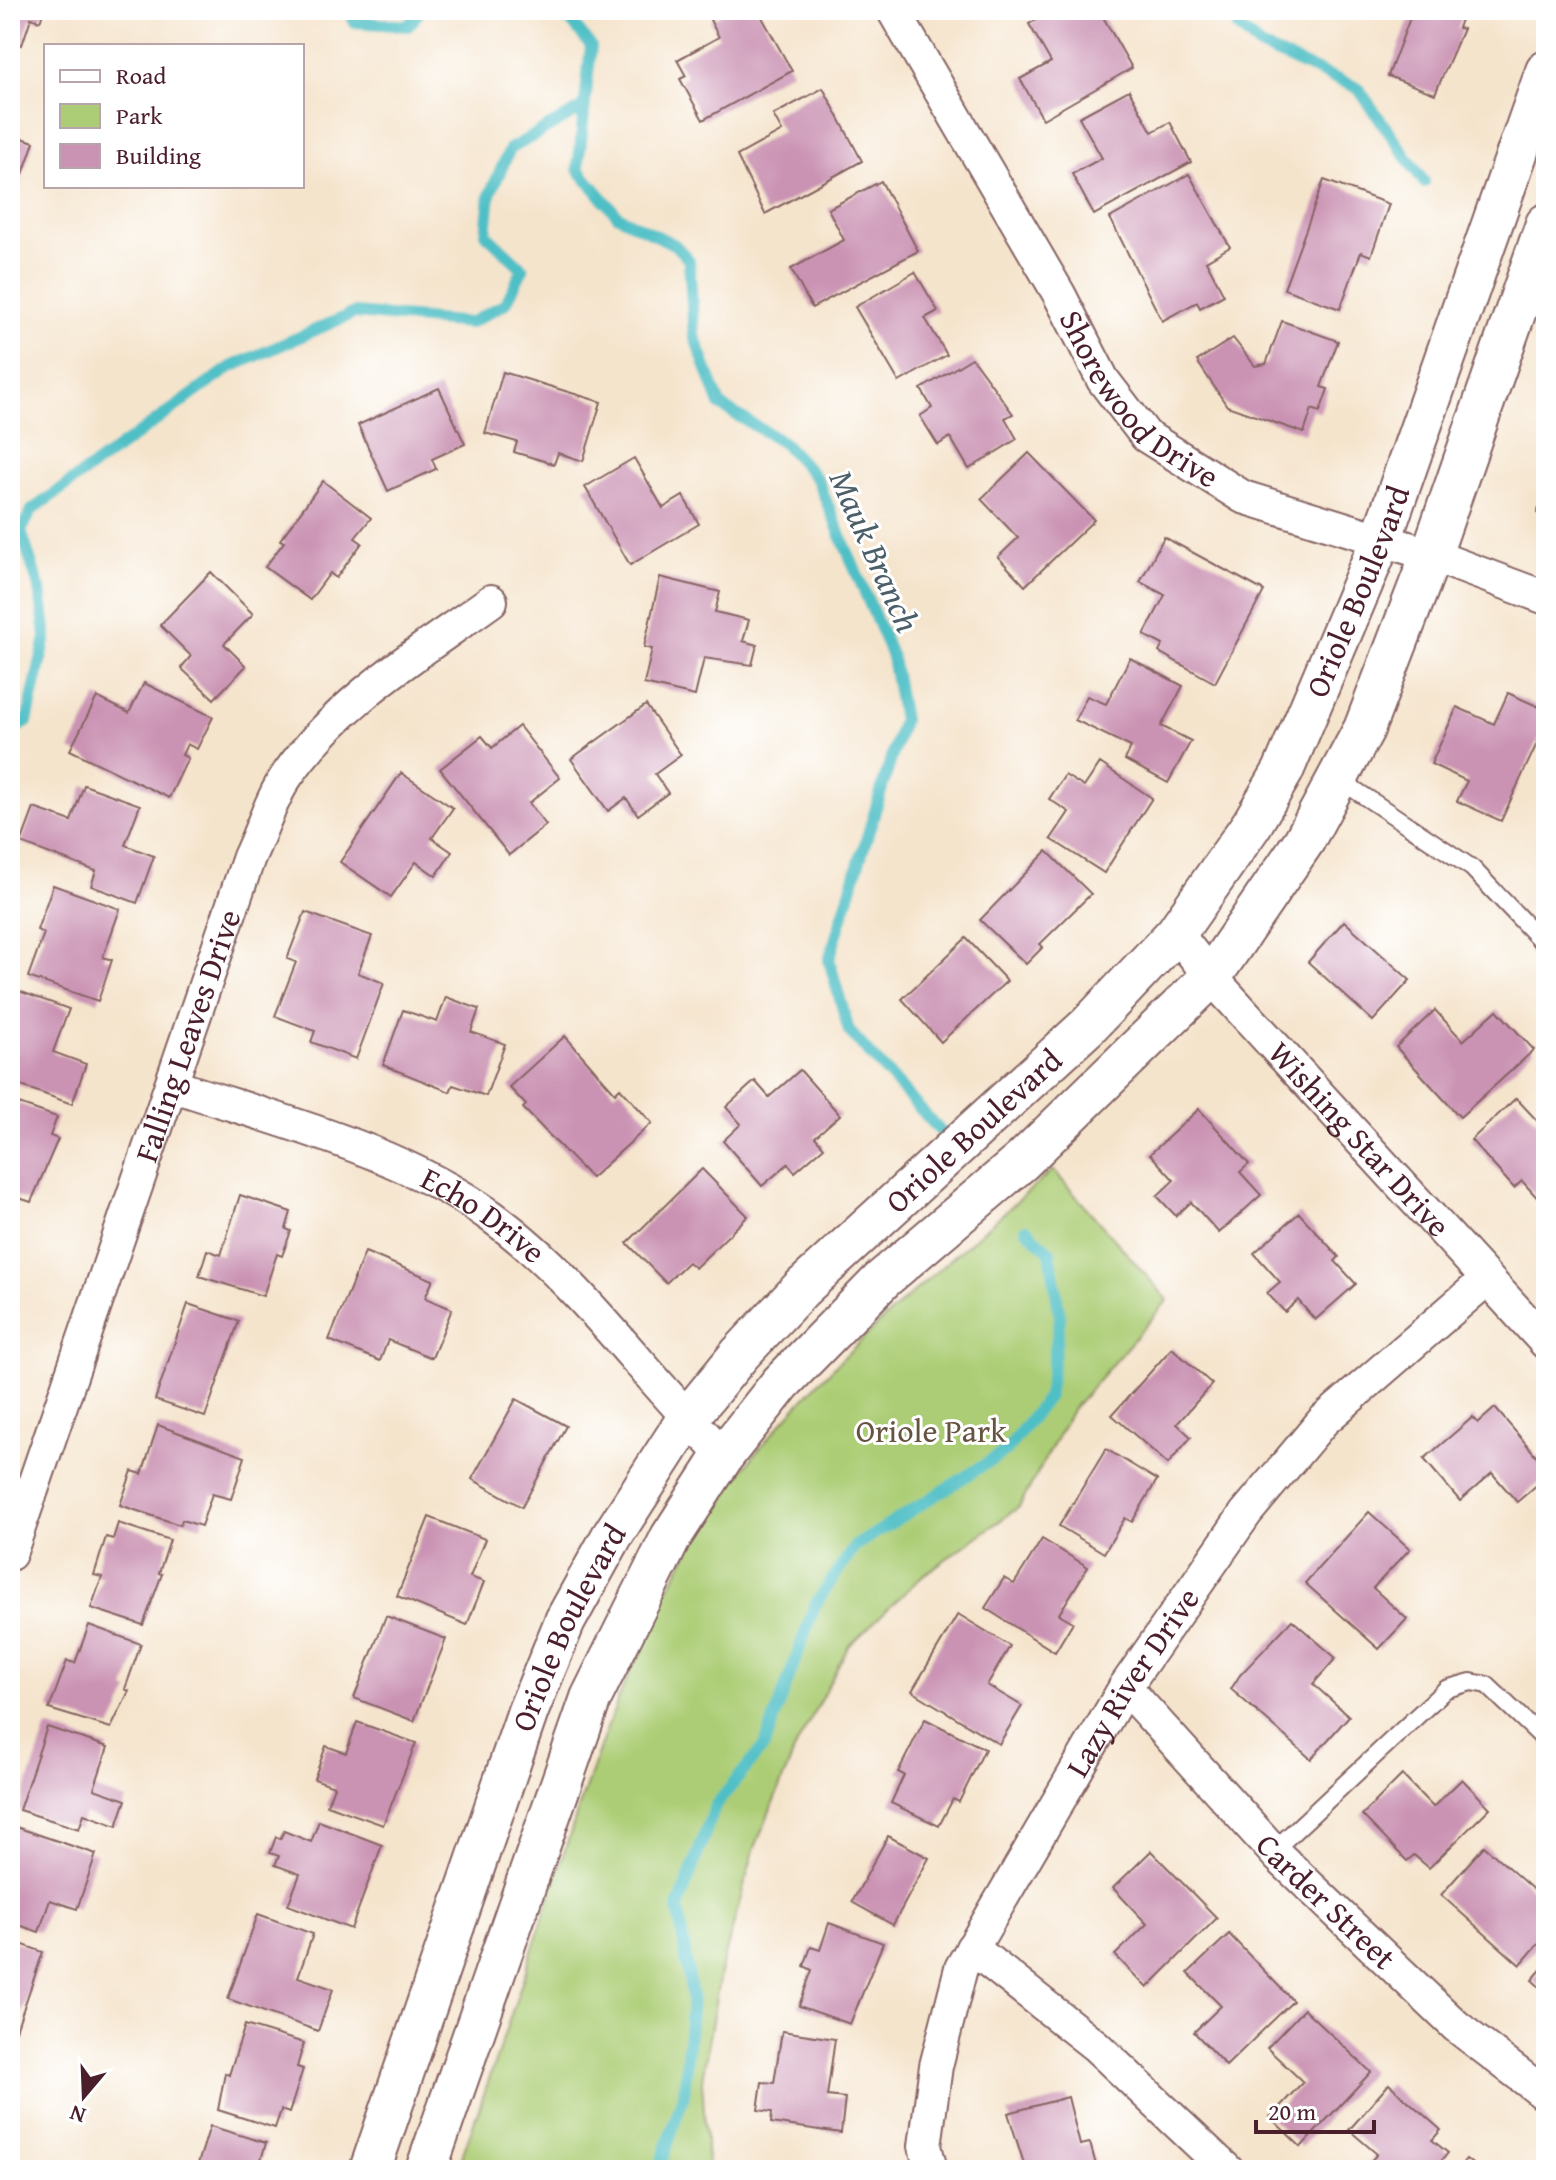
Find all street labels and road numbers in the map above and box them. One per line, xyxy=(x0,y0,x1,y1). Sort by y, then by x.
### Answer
street label: Shorewood Drive xyxy=(1048,302,1228,499)
street label: Oriole Boulevard xyxy=(1293,479,1421,705)
street label: Falling Leaves Drive xyxy=(122,903,252,1168)
street label: Wishing Star Drive xyxy=(1258,1030,1462,1247)
street label: Oriole Boulevard xyxy=(874,1037,1072,1224)
street label: Echo Drive xyxy=(413,1154,557,1274)
street label: Oriole Boulevard xyxy=(499,1514,637,1737)
street label: Lazy River Drive xyxy=(1054,1578,1210,1786)
street label: Carder Street xyxy=(1245,1823,1407,1980)

